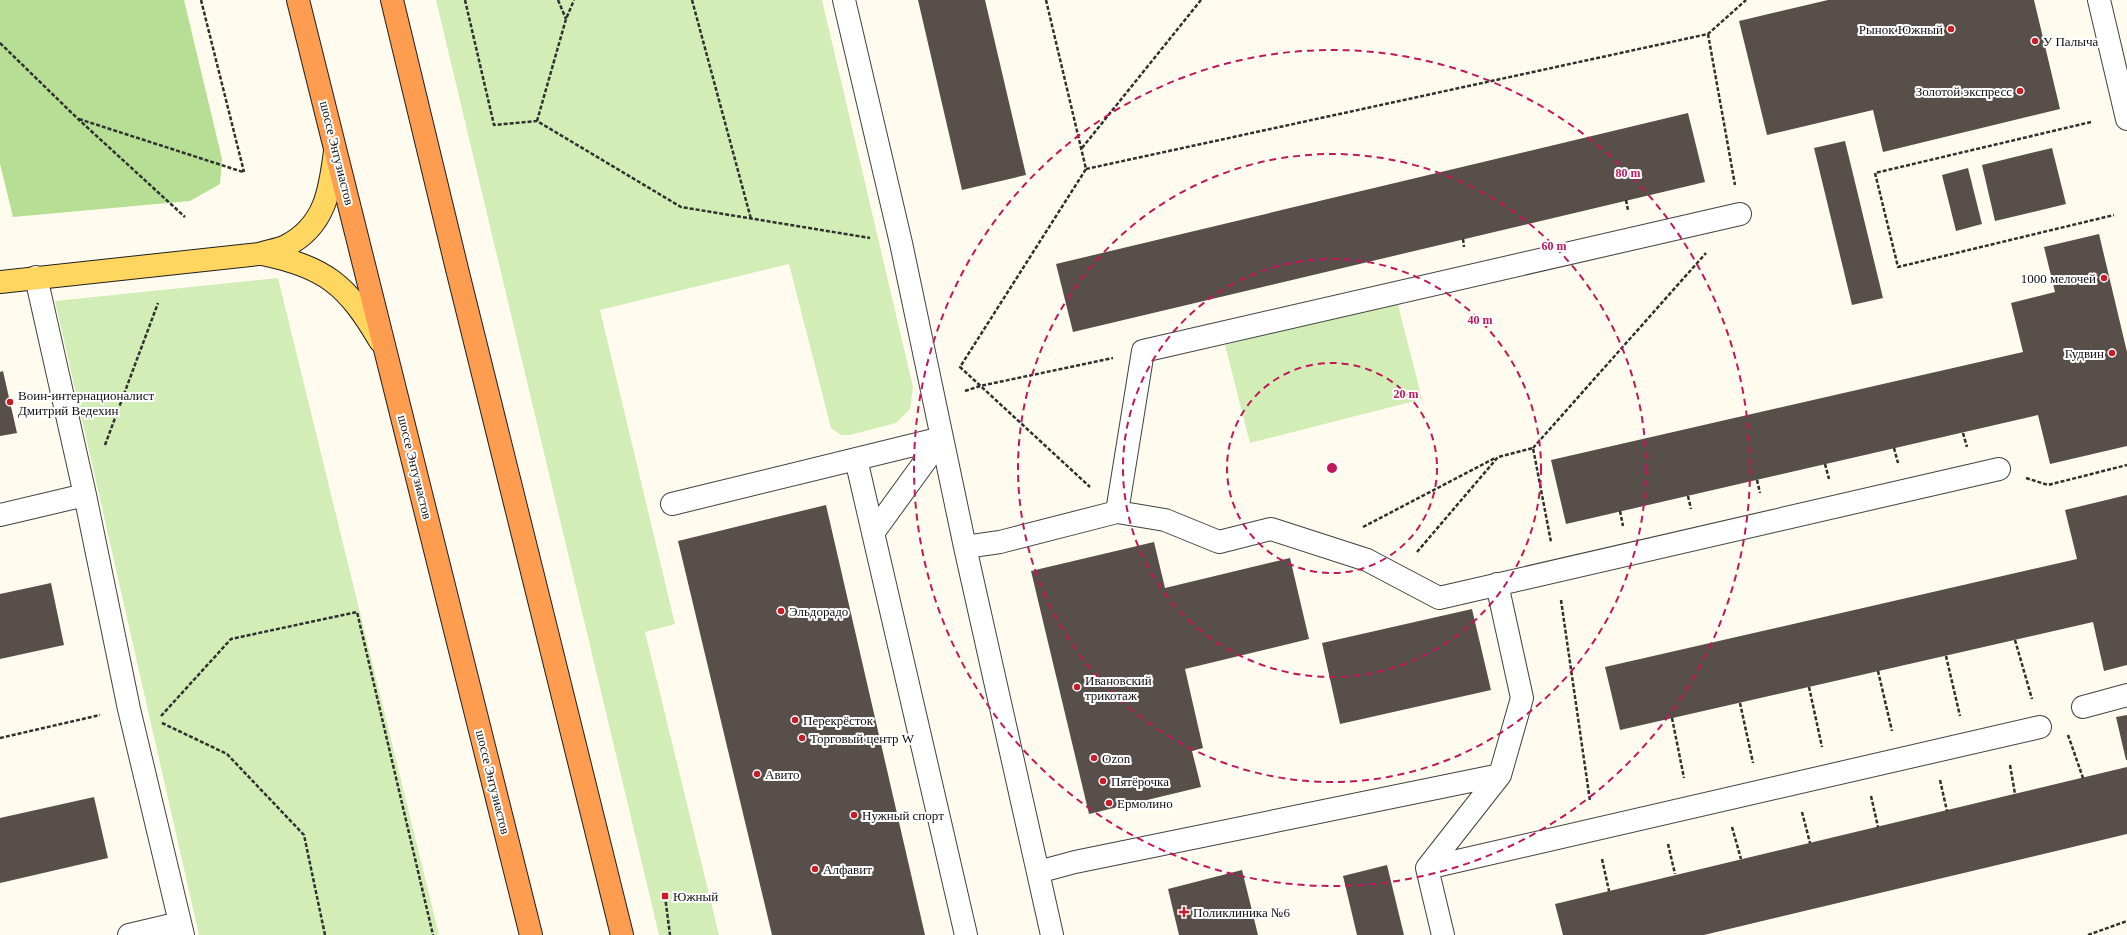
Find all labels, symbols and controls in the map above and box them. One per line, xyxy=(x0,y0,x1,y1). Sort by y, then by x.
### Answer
place label: Рынок Южный xyxy=(1859,22,1943,37)
marker: Рынок Южный xyxy=(1946,24,1956,34)
place label: У Палыча xyxy=(2043,34,2098,49)
marker: У Палыча xyxy=(2030,36,2040,46)
place label: Золотой экспресс xyxy=(1916,84,2012,99)
marker: Золотой экспресс xyxy=(2015,86,2025,96)
street label: шоссе Энтузиастов xyxy=(317,99,357,207)
text: 80 m xyxy=(1616,166,1641,180)
text: 60 m xyxy=(1542,239,1567,253)
place label: 1000 мелочей xyxy=(2021,271,2096,286)
marker: 1000 мелочей xyxy=(2099,273,2109,283)
text: 40 m xyxy=(1468,313,1493,327)
place label: Гудвин xyxy=(2065,346,2104,361)
marker: Гудвин xyxy=(2107,348,2117,358)
text: 20 m xyxy=(1394,387,1419,401)
place label: Воин-интернационалист Дмитрий Ведехин xyxy=(18,388,154,418)
marker: Воин-интернационалист Дмитрий Ведехин xyxy=(5,397,15,407)
street label: шоссе Энтузиастов xyxy=(395,413,435,521)
centre of rings xyxy=(1325,461,1339,475)
place label: Эльдорадо xyxy=(789,604,848,619)
marker: Эльдорадо xyxy=(776,606,786,616)
place label: Ивановский трикотаж xyxy=(1085,673,1152,703)
marker: Ивановский трикотаж xyxy=(1072,682,1082,692)
place label: Перекрёсток xyxy=(803,713,874,728)
marker: Перекрёсток xyxy=(790,715,800,725)
street label: шоссе Энтузиастов xyxy=(473,728,513,836)
place label: Торговый центр W xyxy=(810,731,915,746)
marker: Торговый центр W xyxy=(797,733,807,743)
place label: Ozon xyxy=(1102,751,1131,766)
marker: Ozon xyxy=(1089,753,1099,763)
place label: Авито xyxy=(765,767,800,782)
marker: Авито xyxy=(752,769,762,779)
place label: Пятёрочка xyxy=(1111,774,1169,789)
marker: Пятёрочка xyxy=(1098,776,1108,786)
place label: Ермолино xyxy=(1117,796,1173,811)
marker: Ермолино xyxy=(1104,798,1114,808)
place label: Нужный спорт xyxy=(862,808,944,823)
marker: Нужный спорт xyxy=(849,810,859,820)
place label: Алфавит xyxy=(823,862,872,877)
marker: Алфавит xyxy=(810,864,820,874)
place label: Южный xyxy=(673,889,718,904)
marker: Южный xyxy=(660,891,670,901)
place label: Поликлиника №6 xyxy=(1193,905,1290,920)
marker: Поликлиника №6 xyxy=(1178,906,1190,918)

